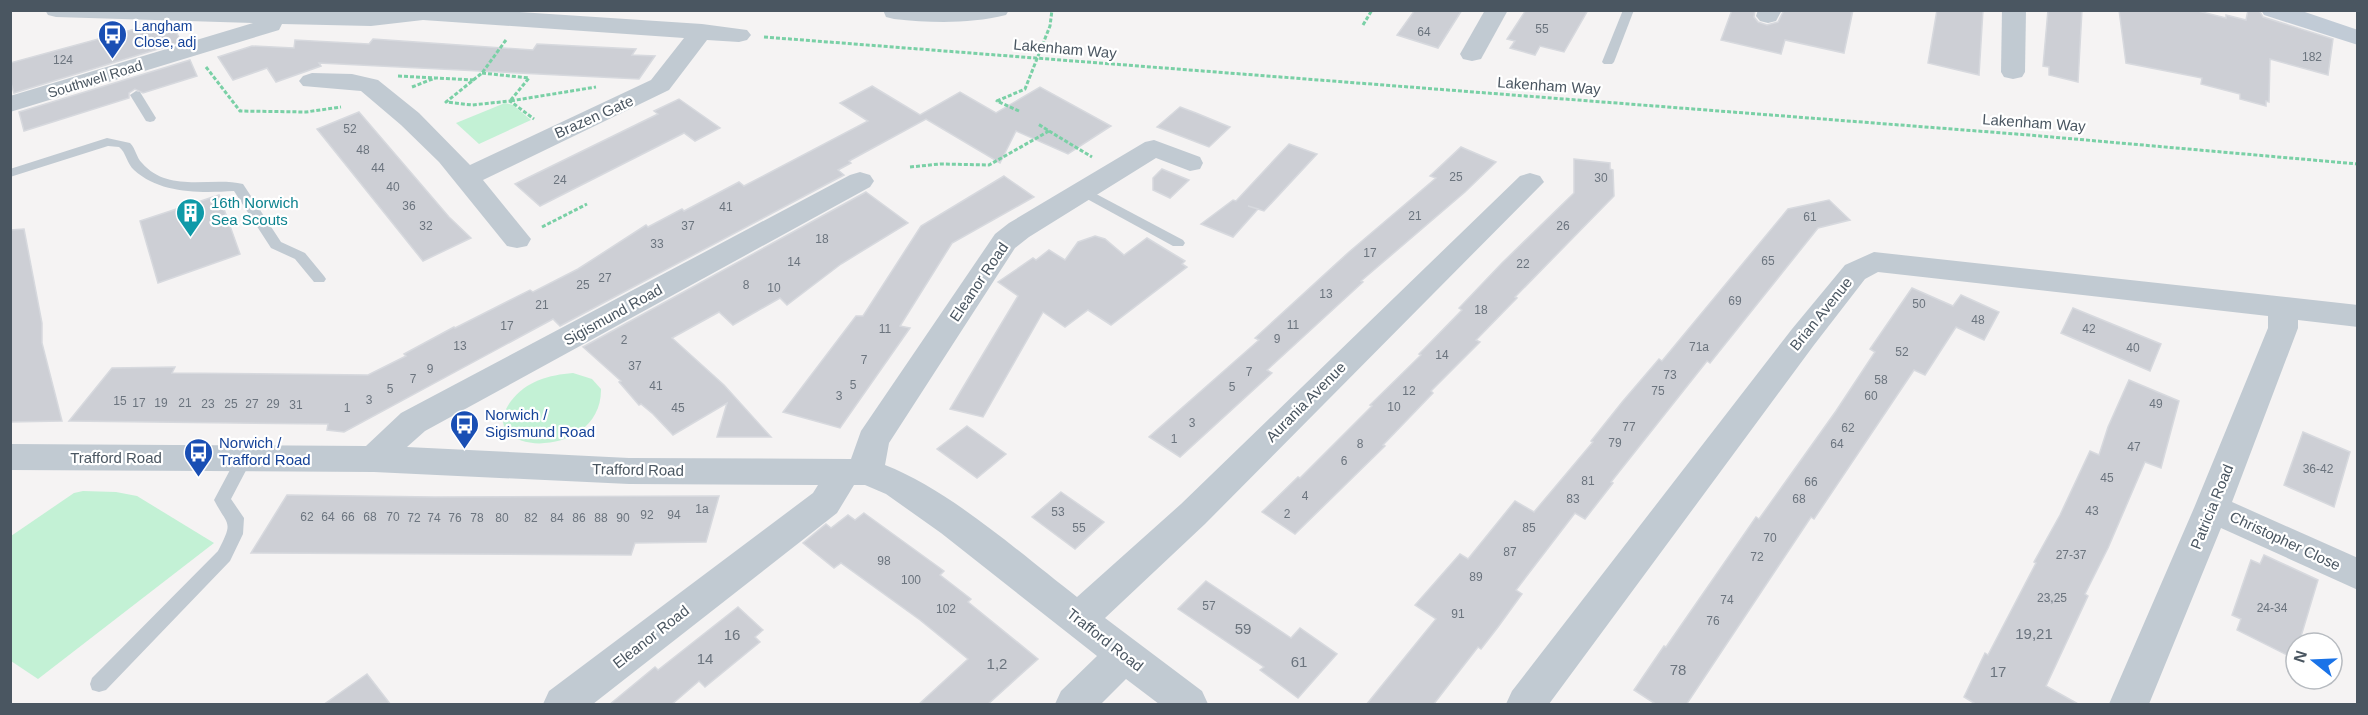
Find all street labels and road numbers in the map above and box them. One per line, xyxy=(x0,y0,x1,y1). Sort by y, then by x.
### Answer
street label: Lakenham Way xyxy=(1013,36,1118,62)
street label: Southwell Road xyxy=(46,57,144,101)
street label: Lakenham Way xyxy=(1497,73,1602,98)
street label: Brazen Gate xyxy=(552,92,636,141)
street label: Lakenham Way xyxy=(1982,110,2087,135)
street label: Eleanor Road xyxy=(946,239,1011,324)
street label: Brian Avenue xyxy=(1786,274,1855,354)
street label: Sigismund Road xyxy=(561,280,665,349)
street label: Aurania Avenue xyxy=(1262,358,1349,445)
street label: Trafford Road xyxy=(70,449,162,466)
street label: Trafford Road xyxy=(592,460,684,479)
street label: Patricia Road xyxy=(2187,462,2236,552)
street label: Christopher Close xyxy=(2227,507,2343,574)
street label: Eleanor Road xyxy=(609,602,692,672)
street label: Trafford Road xyxy=(1064,605,1147,675)

